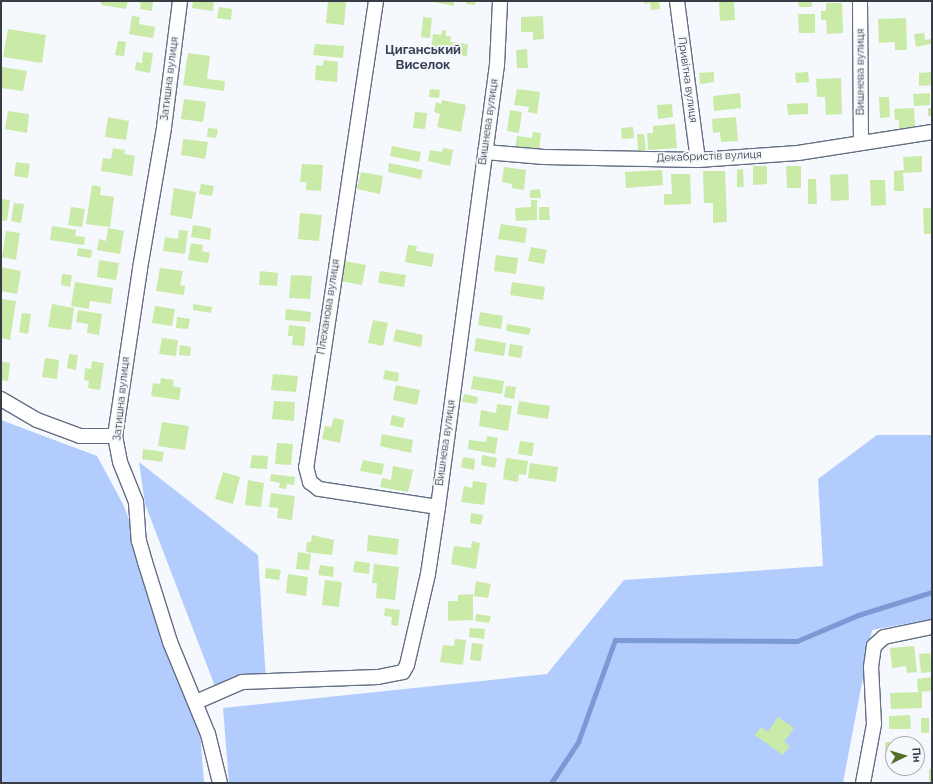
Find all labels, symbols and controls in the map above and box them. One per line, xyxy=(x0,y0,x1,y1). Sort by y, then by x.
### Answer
street label: Вишнева вулиця xyxy=(854,29,868,115)
street label: Затишна вулиця xyxy=(158,36,182,122)
street label: Привітна вулиця xyxy=(674,36,700,124)
district label: Циганський Виселок xyxy=(385,43,461,74)
street label: Вишнева вулиця xyxy=(476,78,502,166)
street label: Декабристів вулиця xyxy=(656,149,762,165)
street label: Плеханова вулиця xyxy=(315,258,343,356)
street label: Затишна вулиця xyxy=(111,356,133,442)
street label: Вишнева вулиця xyxy=(433,399,459,487)
north arrow xyxy=(885,736,925,776)
text: Пн xyxy=(909,747,924,763)

